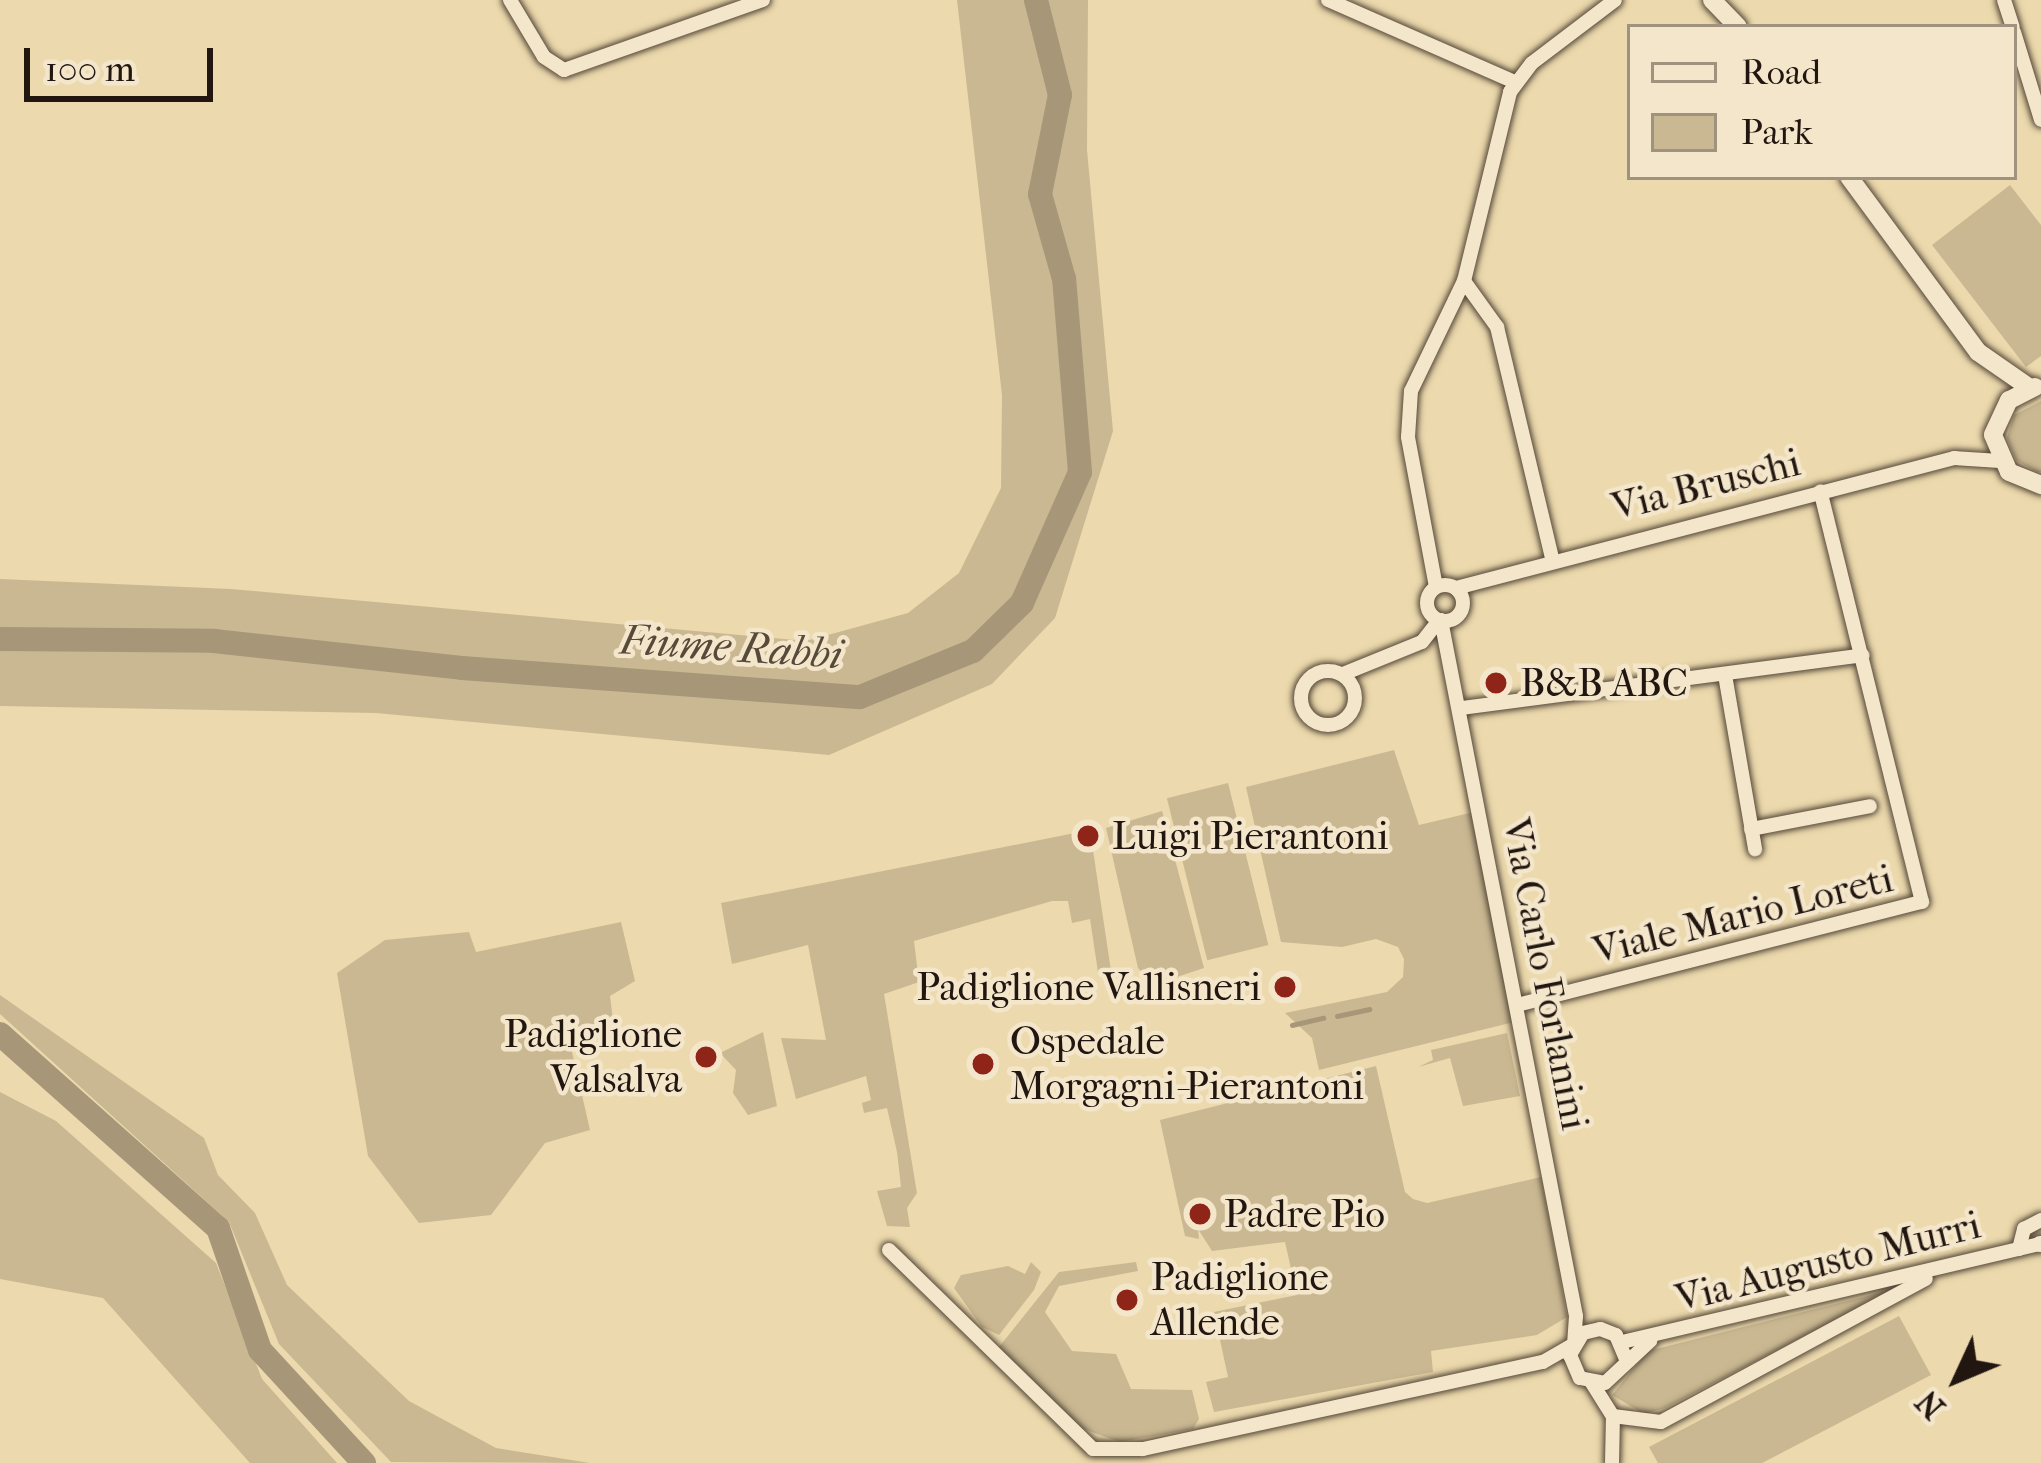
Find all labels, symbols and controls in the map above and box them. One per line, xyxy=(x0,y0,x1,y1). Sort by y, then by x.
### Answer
scale bar xyxy=(30,24,219,98)
legend xyxy=(1627,24,2017,180)
text: 100 m xyxy=(45,48,135,90)
text: Road xyxy=(1741,51,1821,93)
text: Park xyxy=(1741,111,1813,153)
street label: Via Bruschi xyxy=(1607,439,1805,531)
water label: Fiume Rabbi xyxy=(618,615,844,681)
place label: B&B ABC xyxy=(1520,660,1688,706)
marker: B&B ABC xyxy=(1483,670,1509,696)
place label: Luigi Pierantoni xyxy=(1112,813,1388,859)
street label: Via Carlo Forlanini xyxy=(1492,814,1598,1134)
marker: Luigi Pierantoni xyxy=(1075,823,1101,849)
street label: Viale Mario Loreti xyxy=(1588,855,1898,975)
place label: Padiglione Vallisneri xyxy=(916,964,1261,1010)
marker: Padiglione Vallisneri xyxy=(1272,974,1298,1000)
place label: Padiglione Valsalva xyxy=(504,1012,682,1103)
place label: Ospedale Morgagni-Pierantoni xyxy=(1010,1019,1364,1110)
marker: Padiglione Valsalva xyxy=(693,1044,719,1070)
marker: Ospedale Morgagni-Pierantoni xyxy=(967,1048,999,1080)
place label: Padre Pio xyxy=(1224,1191,1385,1237)
marker: Padre Pio xyxy=(1187,1201,1213,1227)
street label: Via Augusto Murri xyxy=(1671,1202,1985,1322)
place label: Padiglione Allende xyxy=(1151,1255,1329,1346)
marker: Padiglione Allende xyxy=(1114,1287,1140,1313)
north arrow xyxy=(1897,1319,2017,1439)
text: N xyxy=(1908,1382,1953,1427)

